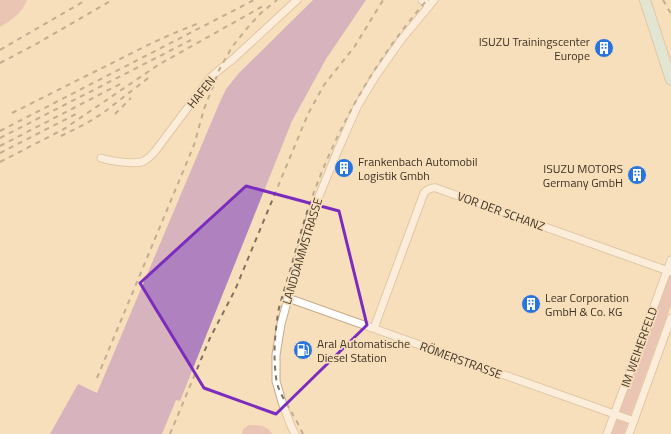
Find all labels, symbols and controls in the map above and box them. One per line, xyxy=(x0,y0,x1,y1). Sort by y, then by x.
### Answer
place label: ISUZU Trainingscenter Europe xyxy=(479,32,590,65)
building icon: ISUZU Trainingscenter Europe xyxy=(593,37,615,59)
street label: HAFEN xyxy=(182,72,220,112)
place label: Frankenbach Automobil Logistik Gmbh xyxy=(358,152,478,185)
building icon: Frankenbach Automobil Logistik Gmbh xyxy=(333,157,355,179)
place label: ISUZU MOTORS Germany GmbH xyxy=(543,159,623,192)
building icon: ISUZU MOTORS Germany GmbH xyxy=(626,164,648,186)
street label: VOR DER SCHANZ xyxy=(455,186,547,236)
street label: LANDDAMMSTRASSE xyxy=(277,195,327,307)
place label: Lear Corporation GmbH & Co. KG xyxy=(545,288,629,321)
building icon: Lear Corporation GmbH & Co. KG xyxy=(520,293,542,315)
street label: IM WEIHERFELD xyxy=(616,304,662,390)
place label: Aral Automatische Diesel Station xyxy=(317,334,410,367)
street label: RÖMERSTRASSE xyxy=(417,336,505,384)
fuel station icon: Aral Automatische Diesel Station xyxy=(292,339,314,361)

